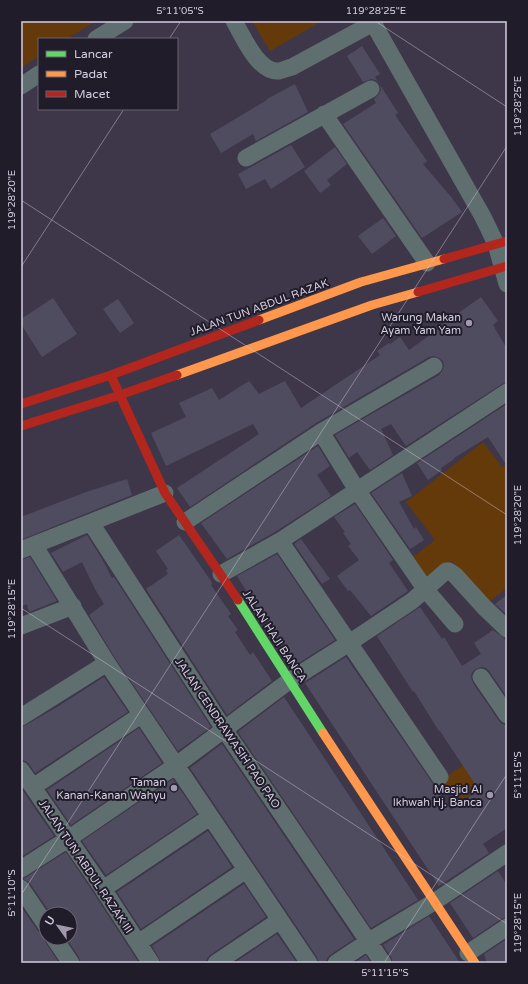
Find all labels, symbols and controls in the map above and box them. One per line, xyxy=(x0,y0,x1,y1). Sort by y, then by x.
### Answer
text: 5°11'05"S xyxy=(156,5,204,17)
text: 119°28'25"E xyxy=(346,5,406,17)
legend xyxy=(38,38,178,110)
text: Lancar xyxy=(74,47,113,61)
text: Padat xyxy=(74,67,108,81)
text: 119°28'25"E xyxy=(512,76,524,136)
text: Macet xyxy=(74,87,110,101)
text: 119°28'20"E xyxy=(6,170,18,230)
street label: JALAN TUN ABDUL RAZAK xyxy=(188,276,331,339)
place label: Warung Makan Ayam Yam Yam xyxy=(381,311,461,337)
marker: Warung Makan Ayam Yam Yam xyxy=(464,318,474,328)
text: 119°28'20"E xyxy=(512,485,524,545)
text: 119°28'15"E xyxy=(6,579,18,639)
street label: JALAN HAJI BANCA xyxy=(240,588,309,685)
street label: JALAN CENDRAWASIH PAO PAO xyxy=(172,656,283,811)
text: 5°11'15"S xyxy=(512,751,524,799)
place label: Taman Kanan-Kanan Wahyu xyxy=(56,776,166,802)
marker: Taman Kanan-Kanan Wahyu xyxy=(169,783,179,793)
place label: Masjid Al Ikhwah Hj. Banca xyxy=(393,783,482,809)
marker: Masjid Al Ikhwah Hj. Banca xyxy=(485,790,495,800)
street label: JALAN TUN ABDUL RAZAK III xyxy=(36,797,136,935)
text: 5°11'10"S xyxy=(6,869,18,917)
text: 119°28'15"E xyxy=(512,893,524,953)
north arrow xyxy=(38,906,78,946)
text: 5°11'15"S xyxy=(361,967,409,979)

